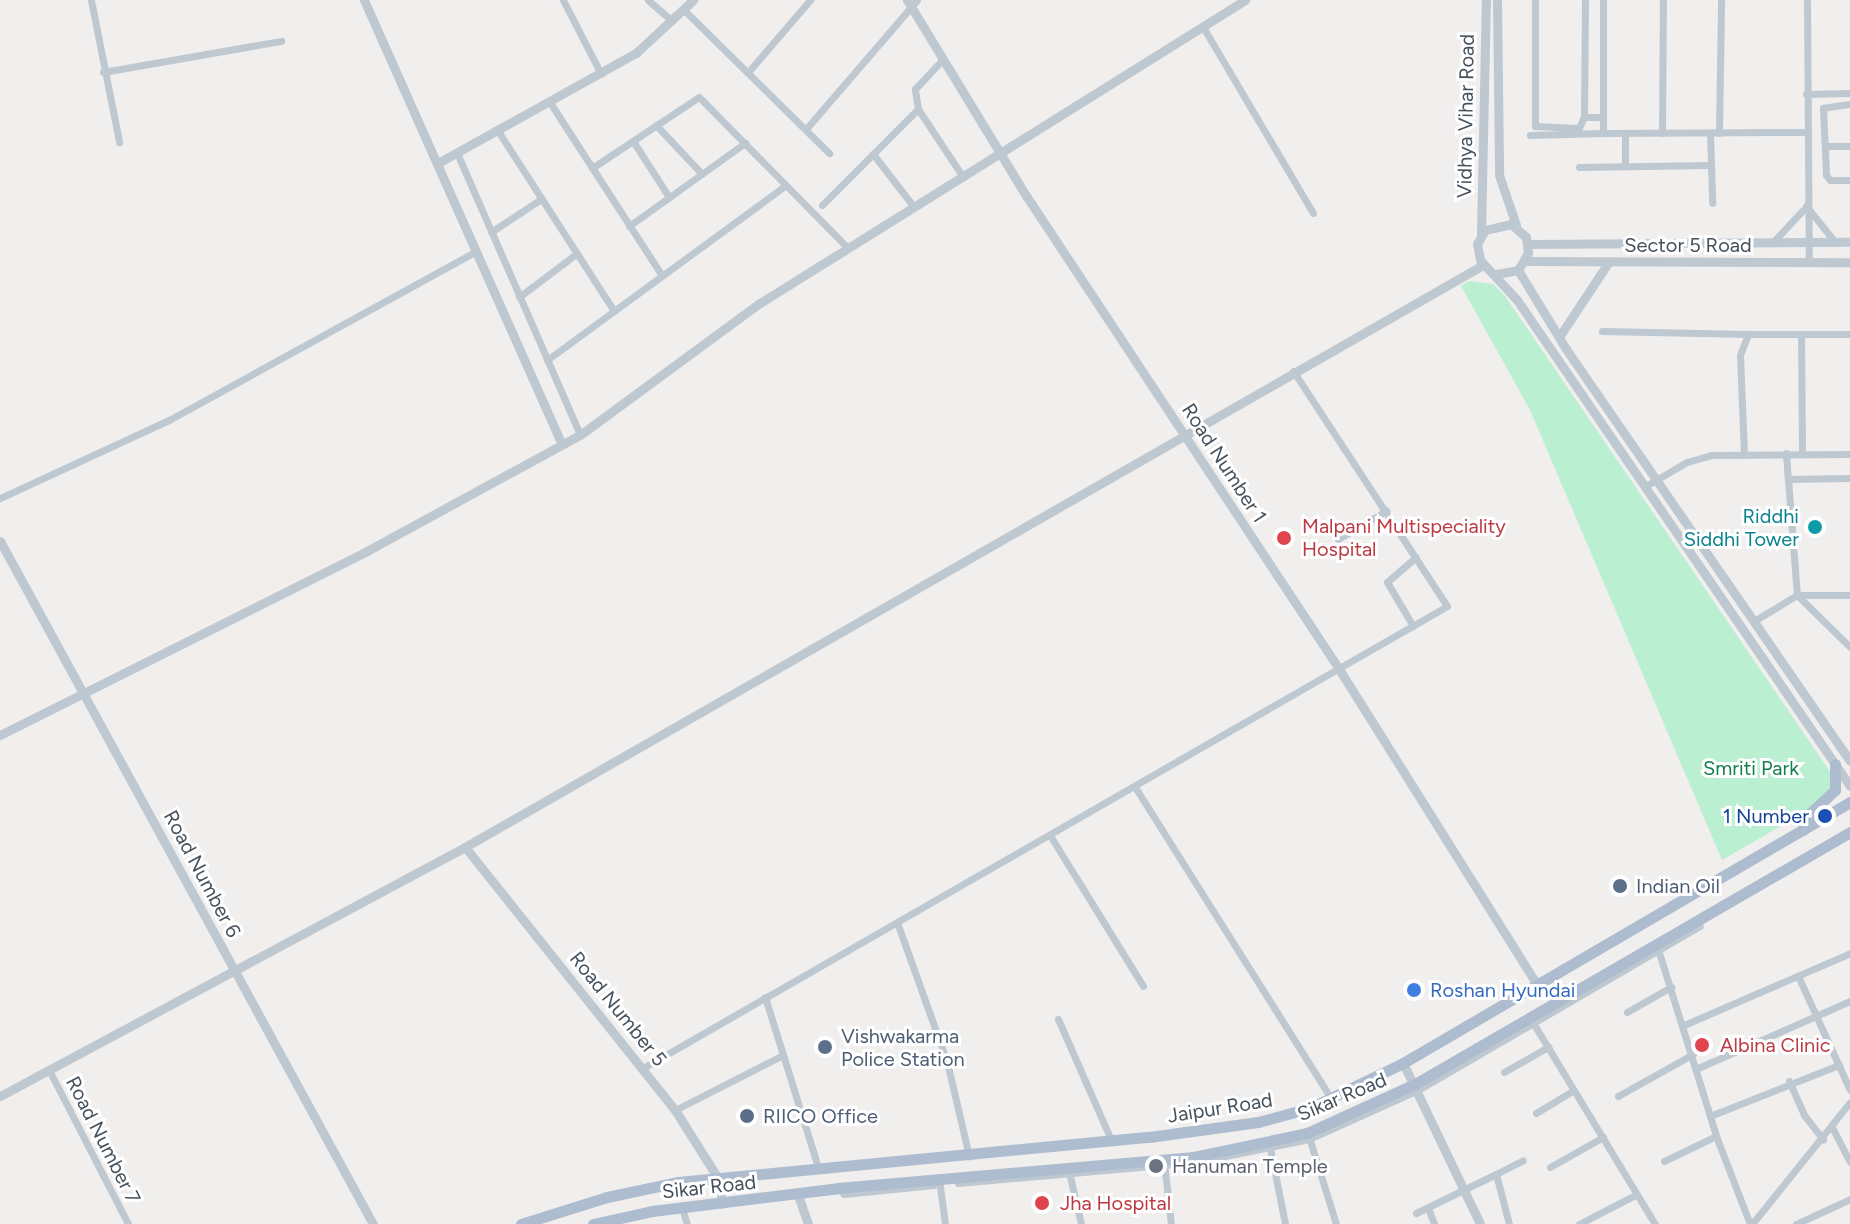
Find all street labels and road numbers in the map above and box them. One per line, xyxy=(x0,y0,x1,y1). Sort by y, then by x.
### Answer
street label: Vidhya Vihar Road xyxy=(1453,34,1479,198)
street label: Sector 5 Road xyxy=(1624,233,1752,257)
street label: Road Number 1 xyxy=(1177,399,1271,527)
street label: Road Number 6 xyxy=(158,806,246,942)
street label: Road Number 5 xyxy=(564,947,672,1071)
street label: Sikar Road xyxy=(1294,1068,1390,1126)
street label: Road Number 7 xyxy=(61,1072,145,1208)
street label: Jaipur Road xyxy=(1166,1088,1274,1128)
street label: Sikar Road xyxy=(661,1170,757,1204)

